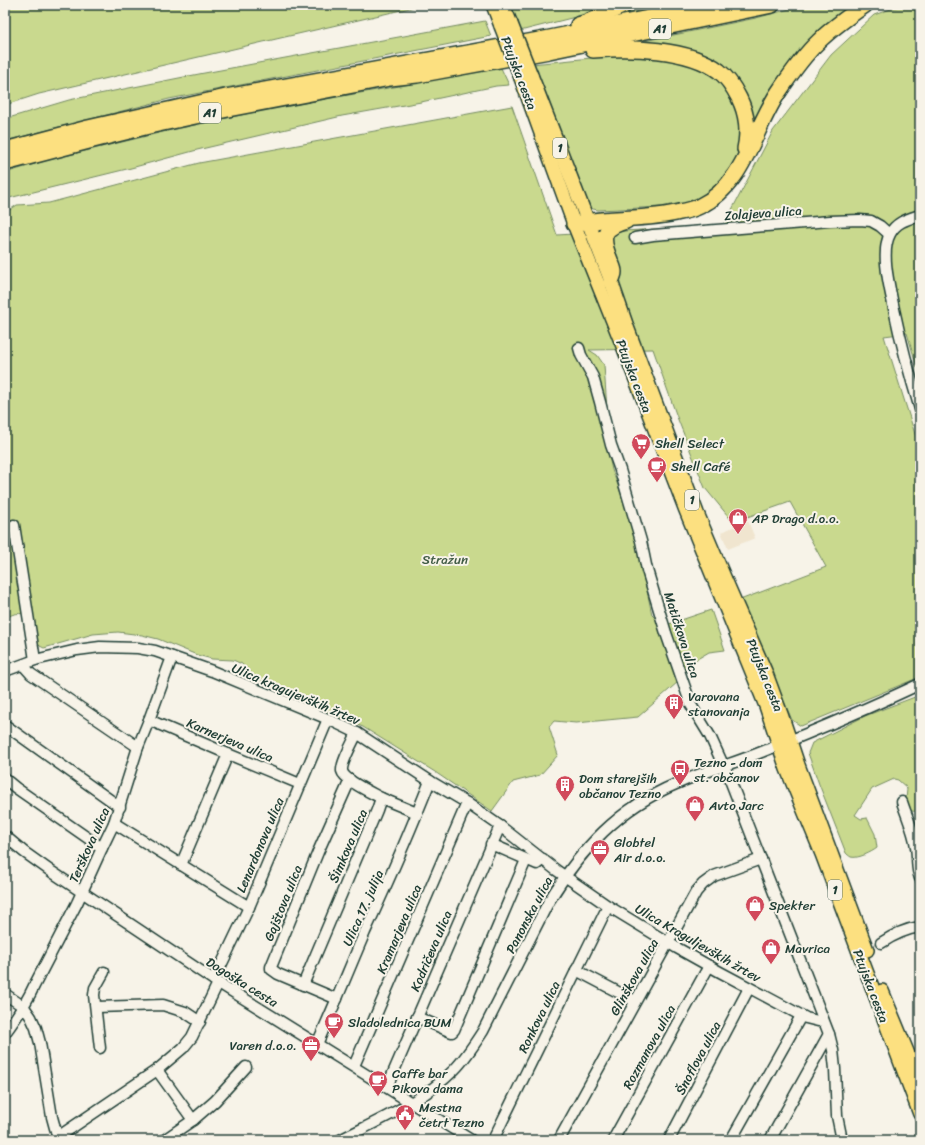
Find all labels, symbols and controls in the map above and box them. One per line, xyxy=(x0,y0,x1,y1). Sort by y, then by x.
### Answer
road number: A1 xyxy=(649,19,671,39)
street label: Ptujska cesta xyxy=(494,33,544,114)
road number: A1 xyxy=(199,103,221,123)
road number: 1 xyxy=(553,138,567,158)
street label: Zolajeva ulica xyxy=(723,199,803,227)
street label: Ptujska cesta xyxy=(609,336,659,417)
supermarket icon: Shell Select xyxy=(630,432,652,460)
place label: Shell Select xyxy=(655,432,725,455)
cafe icon: Shell Café xyxy=(646,455,668,483)
place label: Shell Café xyxy=(671,455,731,478)
road number: 1 xyxy=(685,490,699,510)
shop icon: AP Drago d.o.o. xyxy=(727,507,749,535)
place label: AP Drago d.o.o. xyxy=(751,507,840,530)
park label: Stražun xyxy=(422,548,468,571)
street label: Matičkova ulica xyxy=(657,589,707,682)
street label: Ptujska cesta xyxy=(740,635,790,716)
street label: Ulica kragujevških žrtev xyxy=(228,657,365,732)
place label: Varovana stanovanja xyxy=(687,685,750,723)
building icon: Varovana stanovanja xyxy=(663,692,685,720)
street label: Karnerjeva ulica xyxy=(183,711,277,769)
place label: Tezno - dom st. občanov xyxy=(693,751,763,789)
bus stop icon: Tezno - dom st. občanov xyxy=(669,758,691,786)
place label: Dom starejših občanov Tezno xyxy=(579,767,662,805)
building icon: Dom starejših občanov Tezno xyxy=(554,774,576,802)
street label: Lenardonova ulica xyxy=(230,793,291,896)
shop icon: Avto Jarc xyxy=(684,794,706,822)
place label: Avto Jarc xyxy=(708,794,764,817)
street label: Terškova ulica xyxy=(62,803,116,887)
street label: Šimkova ulica xyxy=(322,805,374,887)
place label: Globtel Air d.o.o. xyxy=(613,831,667,869)
office icon: Globtel Air d.o.o. xyxy=(589,838,611,866)
street label: Gajštova ulica xyxy=(257,861,309,945)
street label: Ulica 17. julija xyxy=(336,866,390,950)
street label: Panonska ulica xyxy=(499,872,559,958)
street label: Kramarjeva ulica xyxy=(370,880,428,977)
road number: 1 xyxy=(828,880,842,900)
shop icon: Spekter xyxy=(744,894,766,922)
place label: Spekter xyxy=(769,894,816,917)
street label: Ulica Kraguljevških žrtev xyxy=(631,897,766,989)
street label: Kodričeva ulica xyxy=(404,906,459,995)
street label: Glinškova ulica xyxy=(603,934,665,1020)
shop icon: Mavrica xyxy=(760,937,782,965)
place label: Mavrica xyxy=(785,937,831,960)
street label: Ptujska cesta xyxy=(846,946,896,1027)
street label: Dogoška cesta xyxy=(201,951,283,1014)
street label: Ronkova ulica xyxy=(512,976,567,1057)
street label: Rozmanova ulica xyxy=(616,1000,682,1094)
cafe icon: Sladolednica BUM xyxy=(323,1011,345,1039)
place label: Sladolednica BUM xyxy=(348,1011,452,1034)
street label: Šnoflova ulica xyxy=(669,1016,727,1099)
place label: Varen d.o.o. xyxy=(230,1034,297,1057)
office icon: Varen d.o.o. xyxy=(300,1034,322,1062)
place label: Caffe bar Pikova dama xyxy=(392,1062,463,1100)
cafe icon: Caffe bar Pikova dama xyxy=(367,1069,389,1097)
place label: Mestna četrt Tezno xyxy=(419,1096,485,1134)
public building icon: Mestna četrt Tezno xyxy=(394,1103,416,1131)

